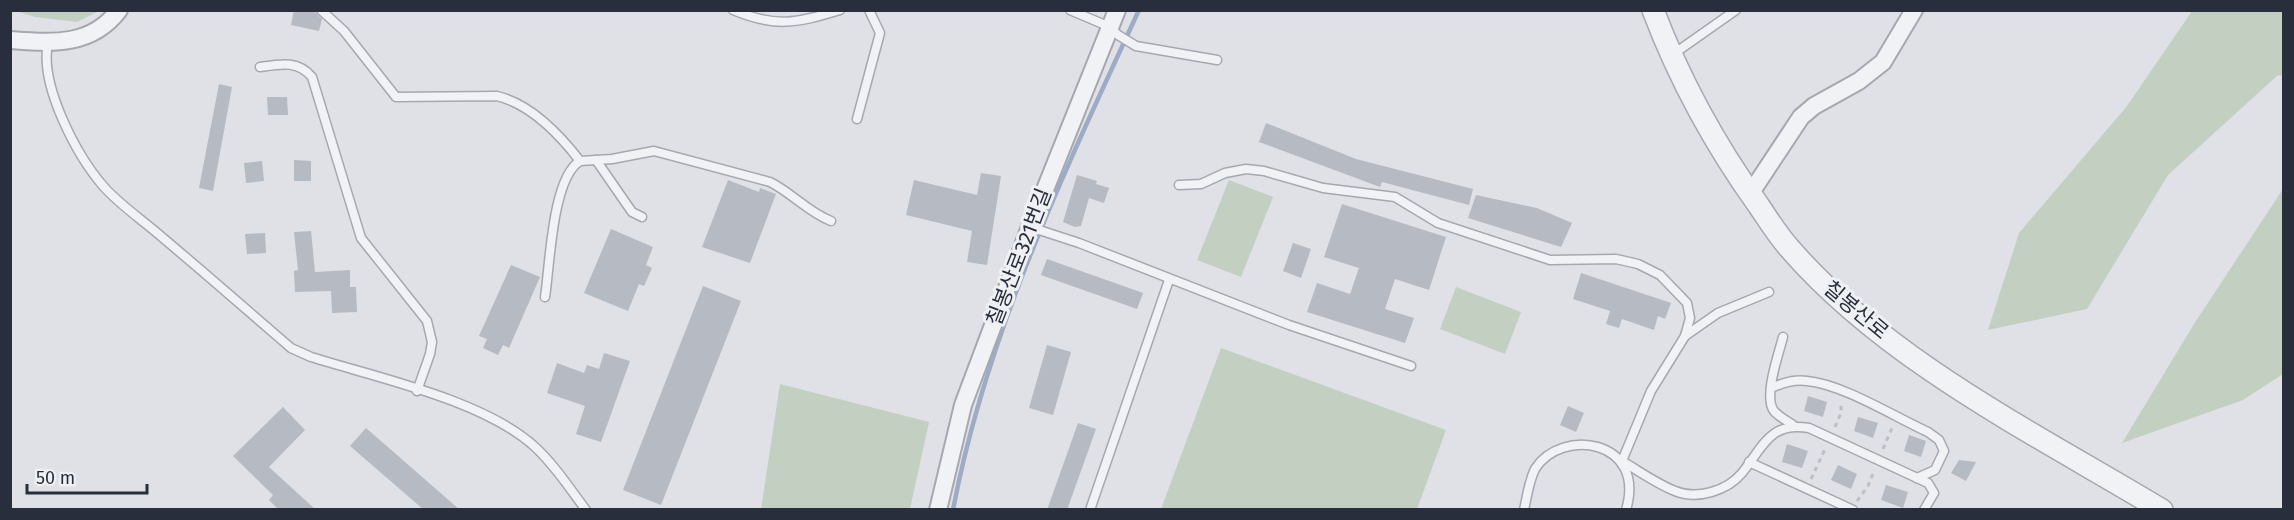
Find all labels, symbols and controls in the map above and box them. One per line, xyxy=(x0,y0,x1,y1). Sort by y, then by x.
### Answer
street label: 칠봉산로321번길 xyxy=(981,185,1057,329)
street label: 칠봉산로 xyxy=(1818,275,1894,345)
scale bar xyxy=(27,457,147,495)
text: 50 m xyxy=(36,467,75,489)

